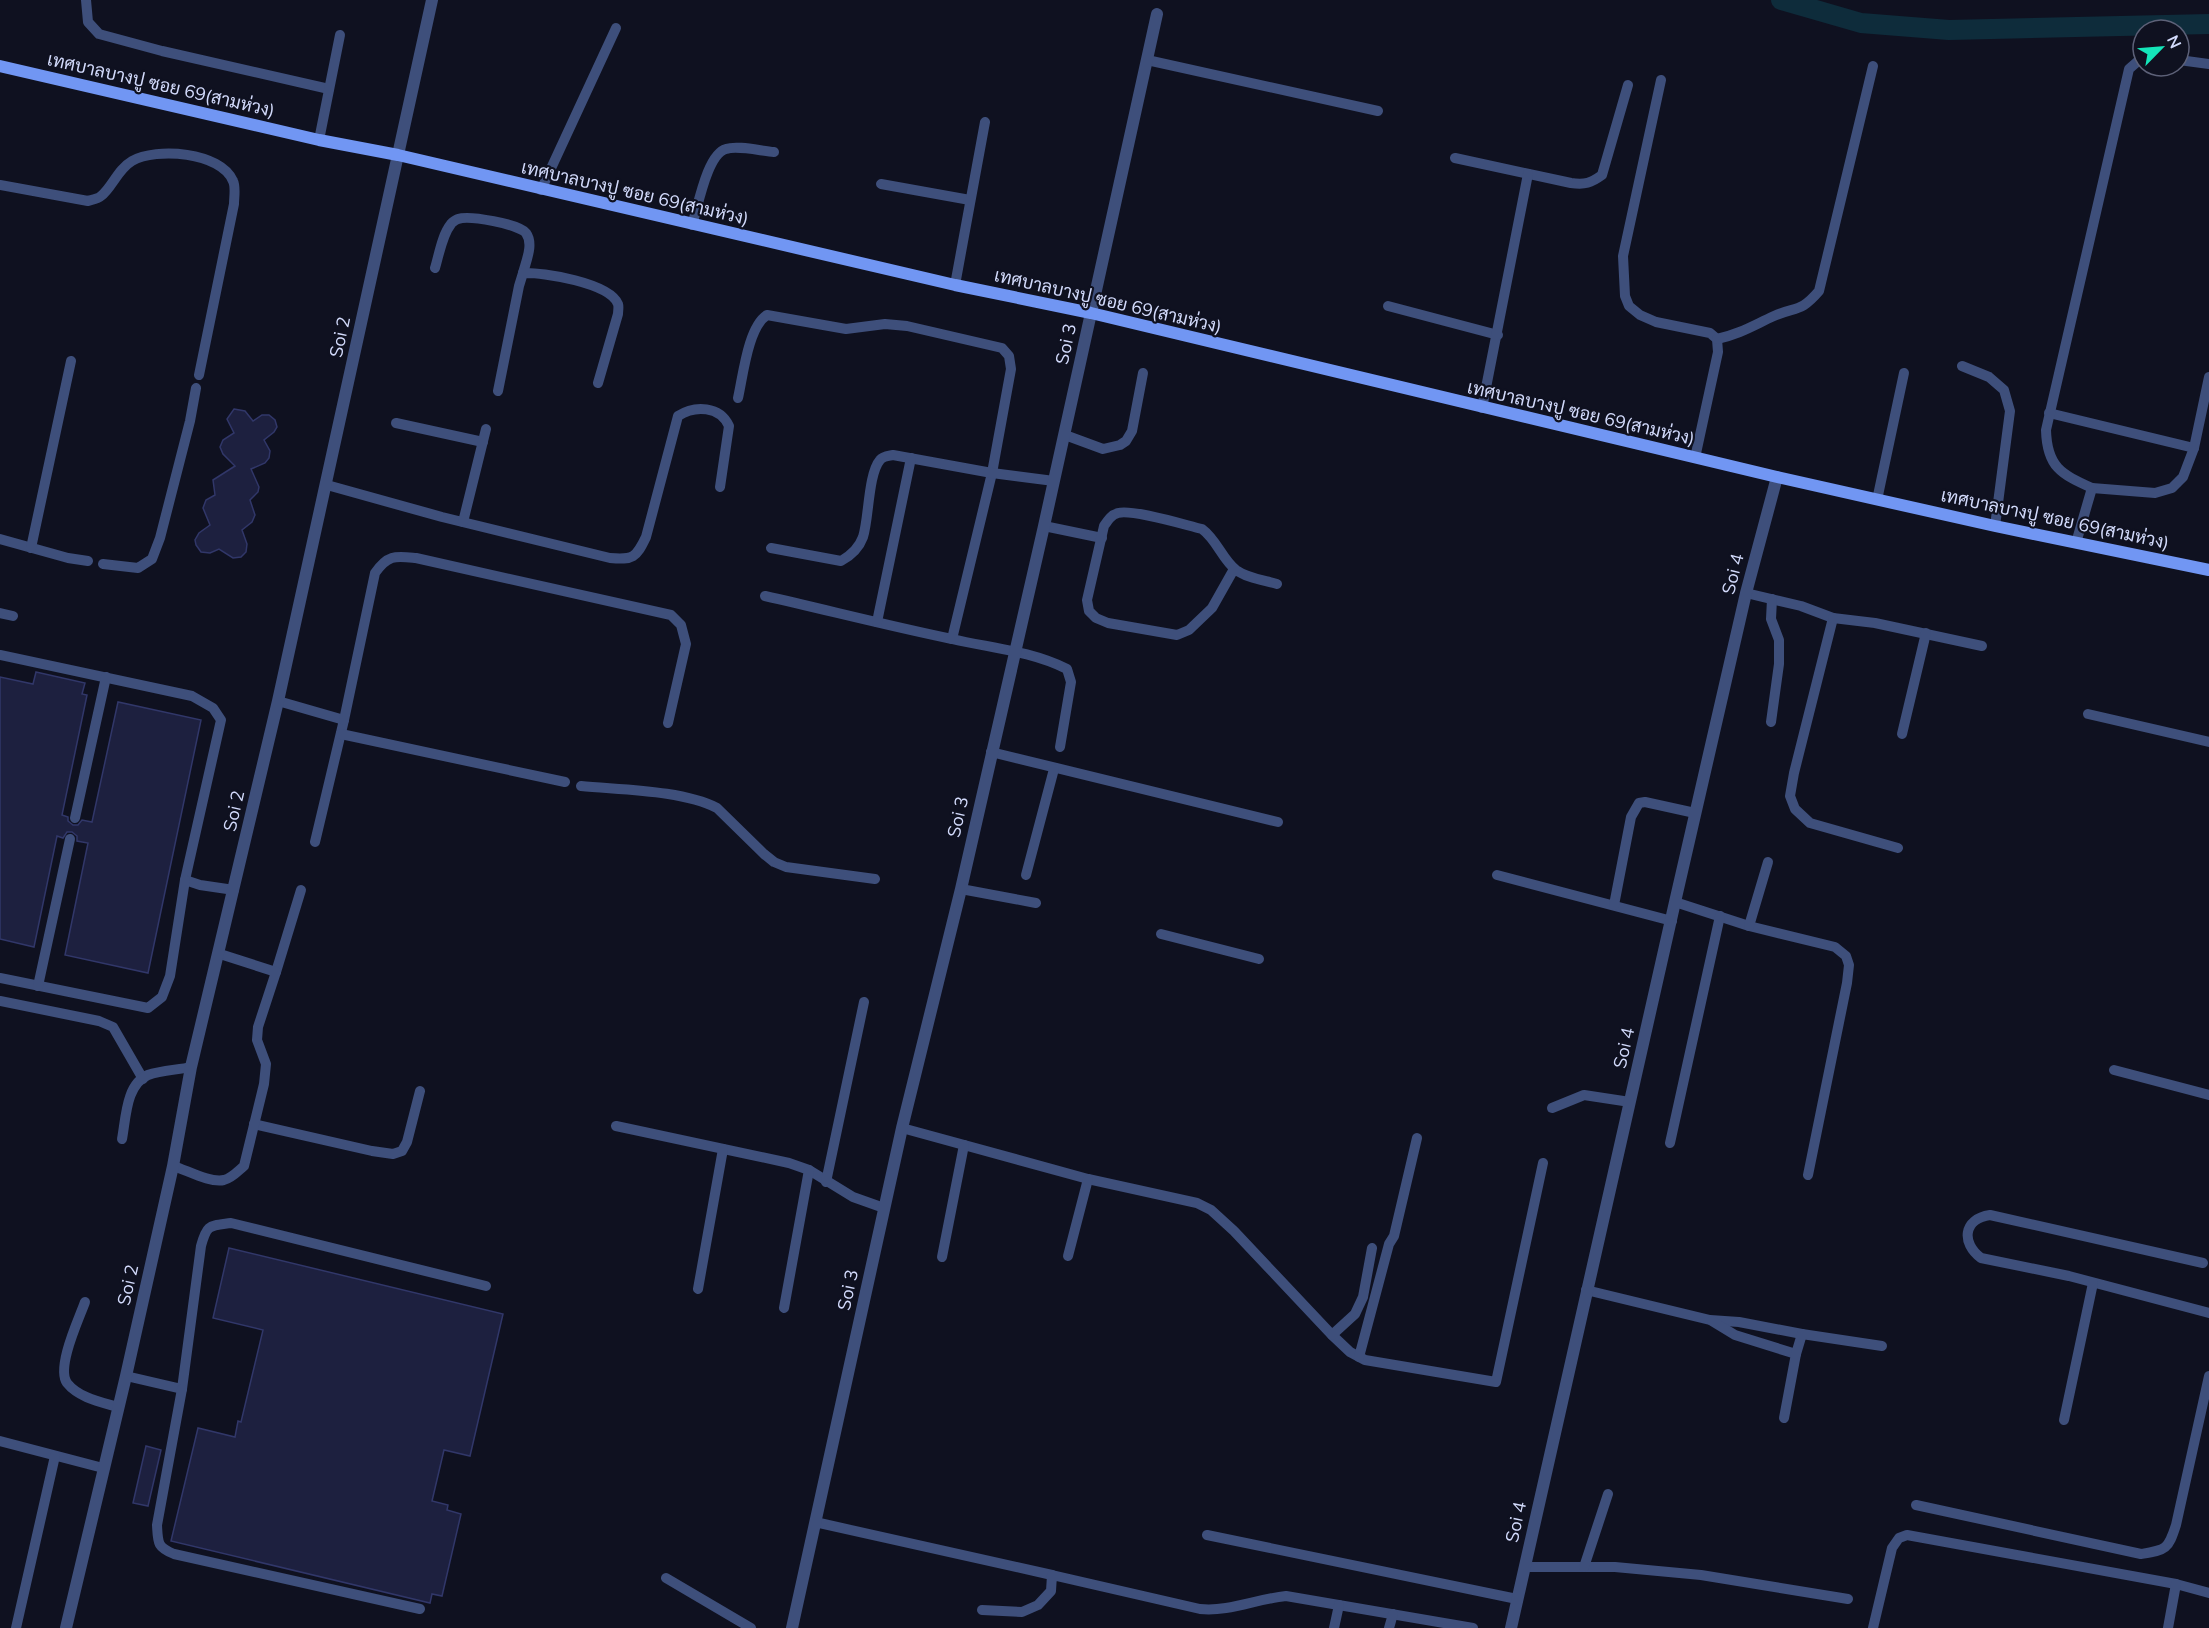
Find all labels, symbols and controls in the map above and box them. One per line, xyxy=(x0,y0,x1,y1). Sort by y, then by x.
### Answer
north arrow xyxy=(2131,18,2191,78)
text: N xyxy=(2163,32,2186,51)
street label: เทศบาลบางปู ซอย 69(สามห่วง) xyxy=(45,47,277,124)
street label: เทศบาลบางปู ซอย 69(สามห่วง) xyxy=(519,155,751,232)
street label: เทศบาลบางปู ซอย 69(สามห่วง) xyxy=(992,263,1224,340)
street label: Soi 2 xyxy=(324,314,355,359)
street label: Soi 3 xyxy=(1050,321,1081,366)
street label: เทศบาลบางปู ซอย 69(สามห่วง) xyxy=(1465,375,1697,452)
street label: เทศบาลบางปู ซอย 69(สามห่วง) xyxy=(1938,483,2171,556)
street label: Soi 4 xyxy=(1716,551,1749,597)
street label: Soi 2 xyxy=(218,788,249,834)
street label: Soi 3 xyxy=(942,794,973,840)
street label: Soi 4 xyxy=(1608,1025,1639,1071)
street label: Soi 2 xyxy=(112,1262,143,1308)
street label: Soi 3 xyxy=(832,1267,863,1312)
street label: Soi 4 xyxy=(1500,1499,1531,1544)

